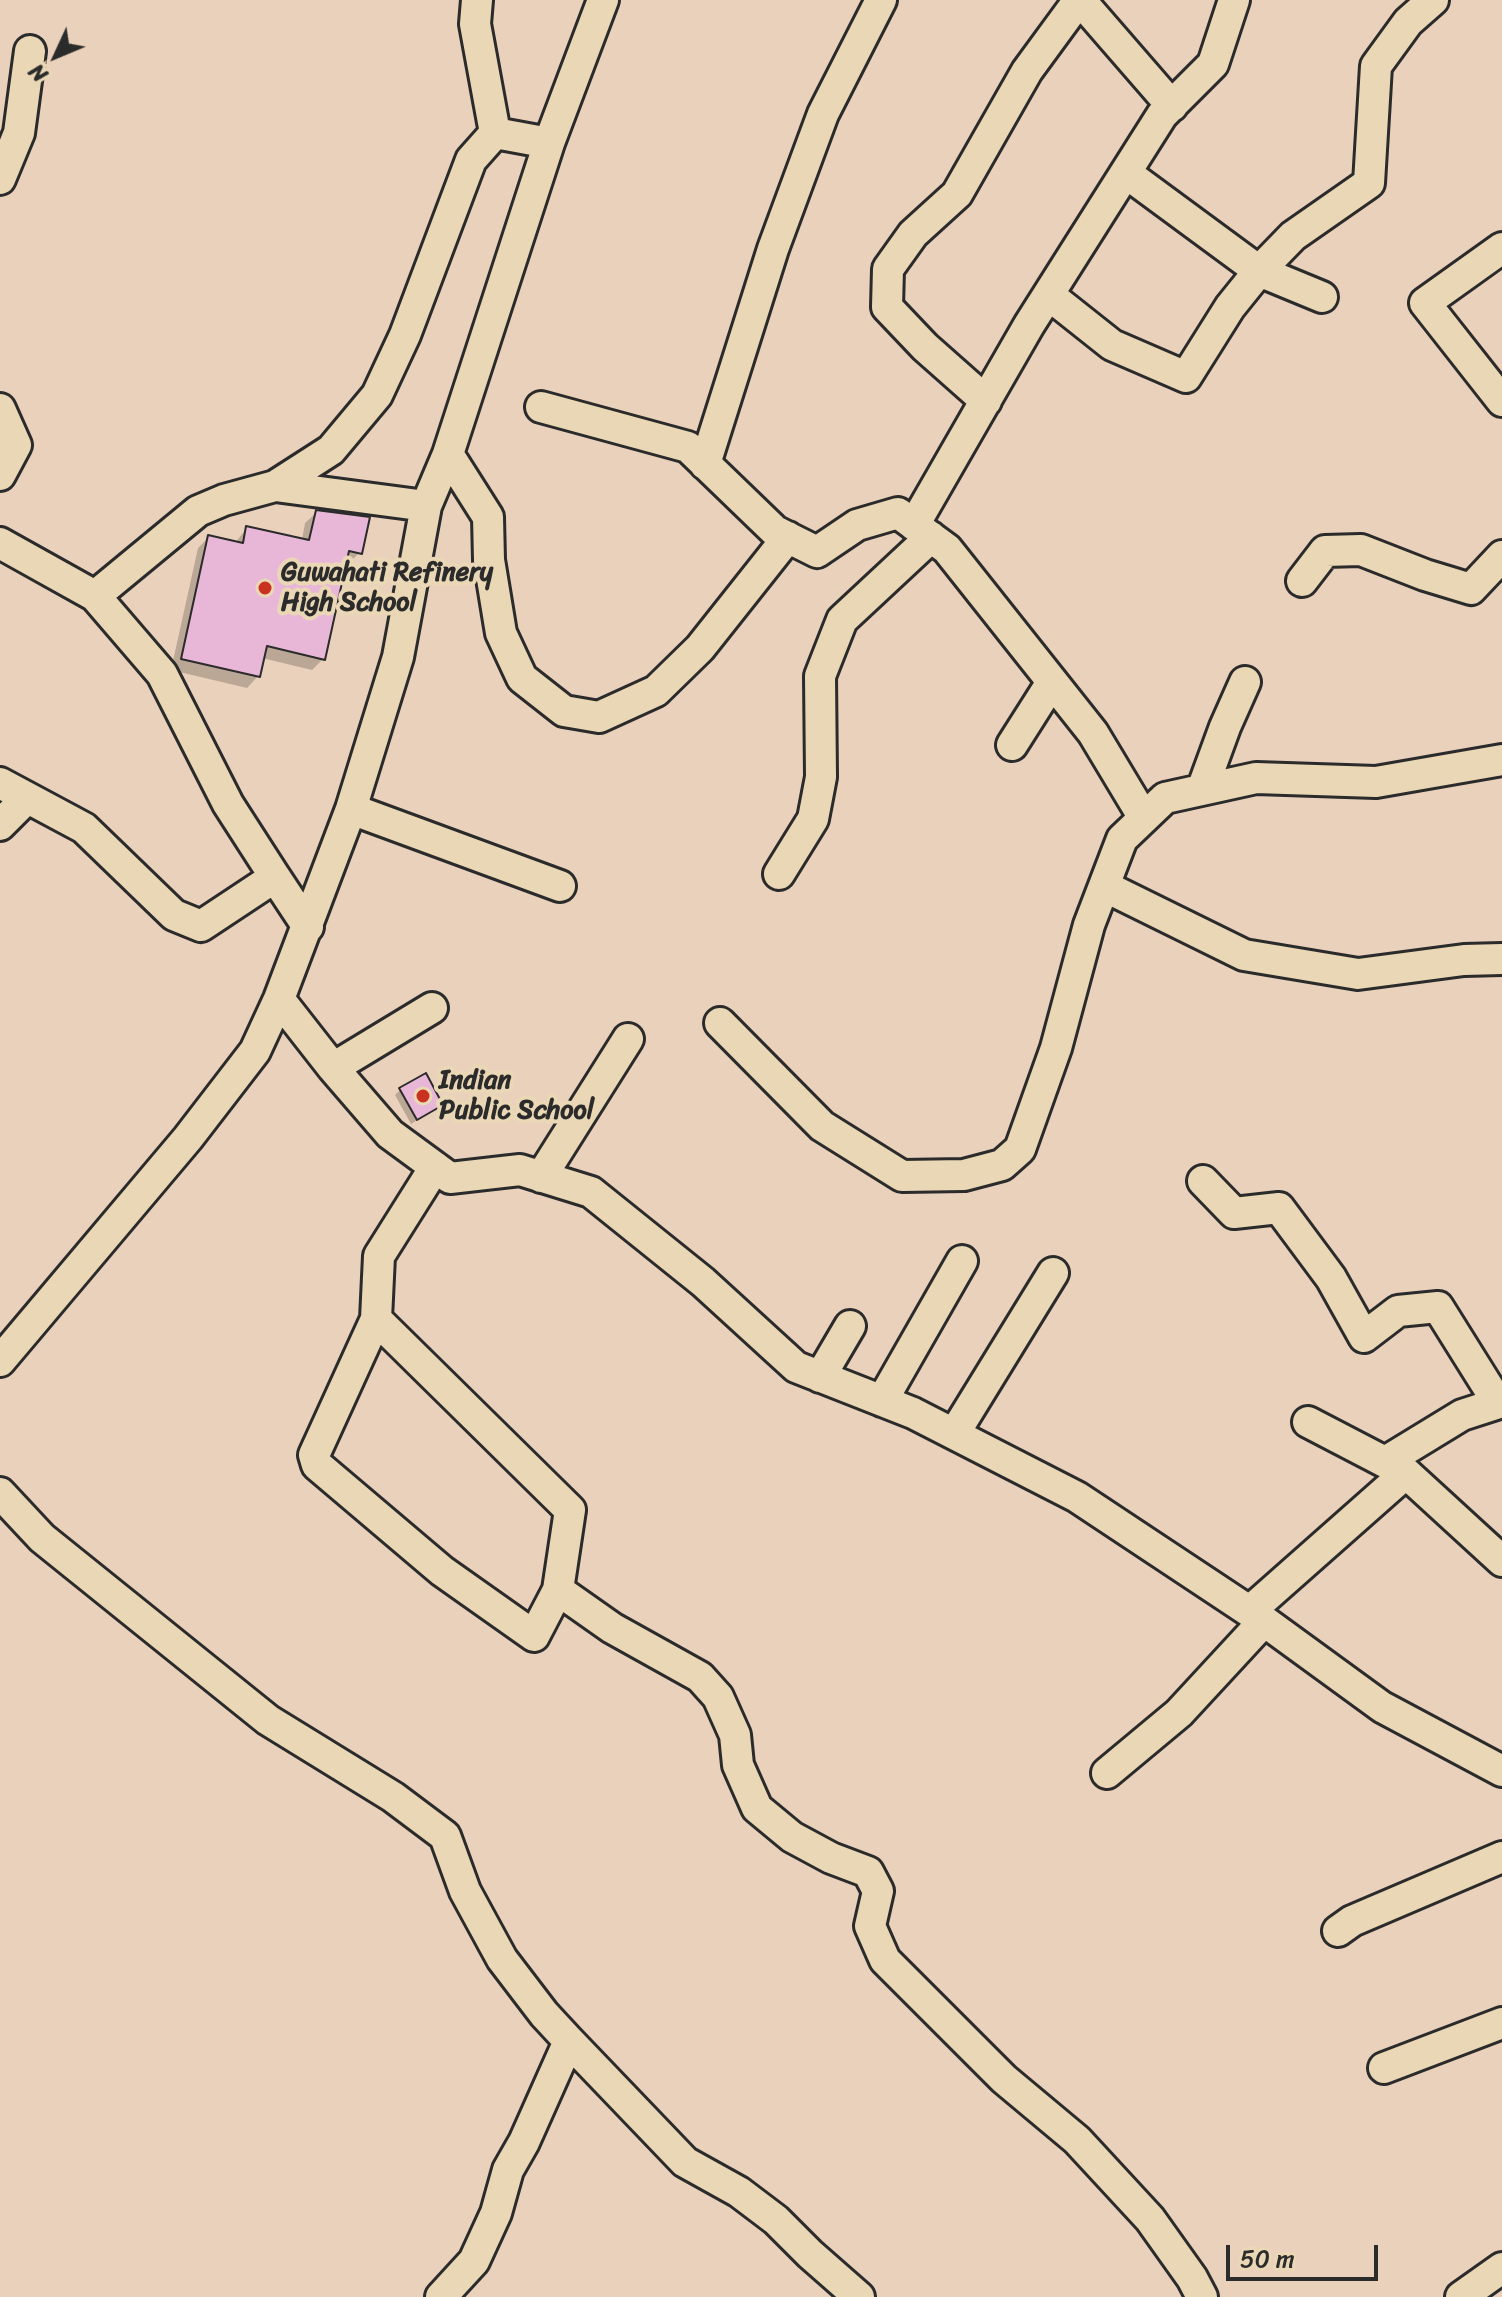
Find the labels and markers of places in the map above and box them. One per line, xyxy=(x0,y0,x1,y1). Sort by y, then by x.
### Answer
place label: Guwahati Refinery High School xyxy=(281,557,493,618)
marker: Guwahati Refinery High School xyxy=(256,579,274,597)
place label: Indian Public School xyxy=(439,1065,594,1126)
marker: Indian Public School xyxy=(414,1087,432,1105)

